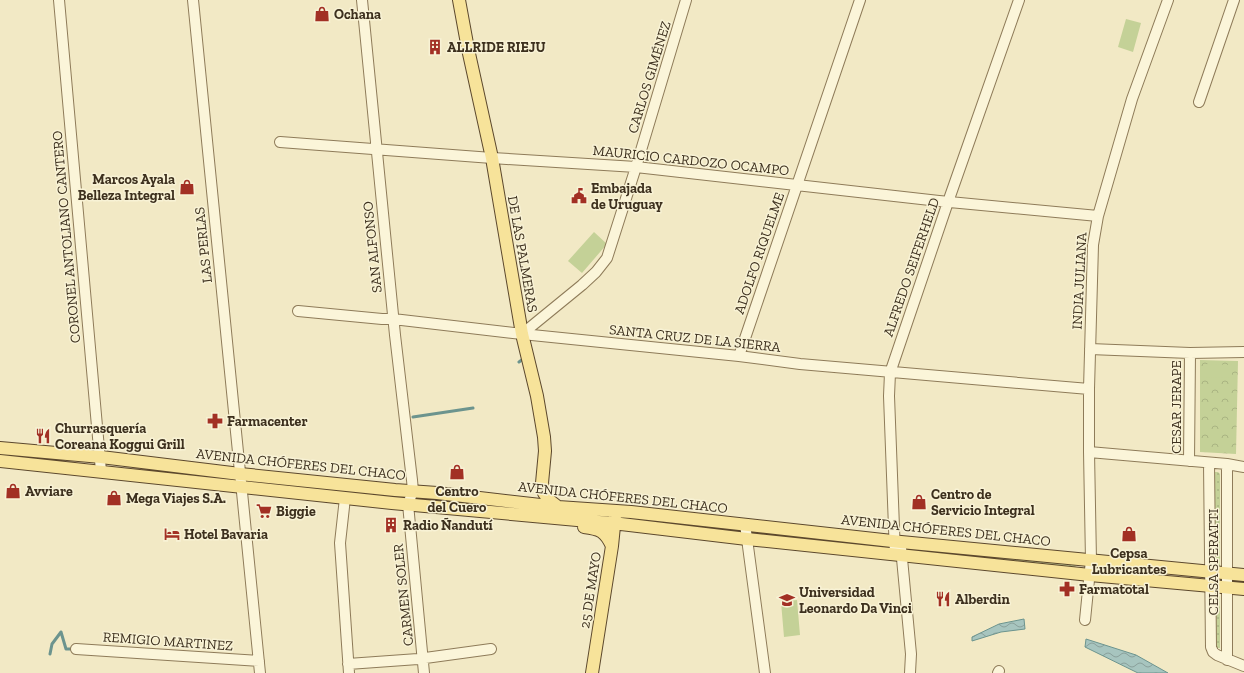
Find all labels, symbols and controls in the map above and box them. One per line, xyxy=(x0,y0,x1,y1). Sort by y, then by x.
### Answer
shop icon: Ochana xyxy=(313,5,331,23)
place label: Ochana xyxy=(334,6,381,23)
street label: CARLOS GIMÉNEZ xyxy=(624,19,675,135)
building icon: ALLRIDE RIEJU xyxy=(426,38,444,56)
place label: ALLRIDE RIEJU xyxy=(447,39,546,56)
street label: CORONEL ANTOLIANO CANTERO xyxy=(49,130,84,344)
street label: MAURICIO CARDOZO OCAMPO xyxy=(592,142,790,179)
place label: Marcos Ayala Belleza Integral xyxy=(78,171,175,204)
shop icon: Marcos Ayala Belleza Integral xyxy=(178,178,196,196)
place label: Embajada de Uruguay xyxy=(591,180,663,213)
public building icon: Embajada de Uruguay xyxy=(570,187,588,205)
street label: ADOLFO RIQUELME xyxy=(731,190,788,316)
street label: DE LAS PALMERAS xyxy=(504,194,541,314)
street label: ALFREDO SEIFERHELD xyxy=(880,195,943,339)
street label: SAN ALFONSO xyxy=(359,200,386,294)
street label: LAS PERLAS xyxy=(191,206,216,284)
street label: INDIA JULIANA xyxy=(1068,231,1091,330)
street label: SANTA CRUZ DE LA SIERRA xyxy=(608,321,782,356)
street label: CESAR JERAPE xyxy=(1168,360,1185,454)
pharmacy icon: Farmacenter xyxy=(206,412,224,430)
place label: Farmacenter xyxy=(227,413,308,430)
place label: Churrasquería Coreana Koggui Grill xyxy=(55,420,185,453)
restaurant icon: Churrasquería Coreana Koggui Grill xyxy=(34,427,52,445)
street label: AVENIDA CHÓFERES DEL CHACO xyxy=(195,445,407,484)
shop icon: Centro del Cuero xyxy=(448,463,466,481)
street label: AVENIDA CHÓFERES DEL CHACO xyxy=(517,478,729,517)
shop icon: Avviare xyxy=(4,482,22,500)
place label: Avviare xyxy=(25,483,73,500)
place label: Centro del Cuero xyxy=(428,483,487,516)
place label: Centro de Servicio Integral xyxy=(931,486,1035,519)
shop icon: Mega Viajes S.A. xyxy=(105,489,123,507)
place label: Mega Viajes S.A. xyxy=(126,490,226,507)
shop icon: Centro de Servicio Integral xyxy=(910,493,928,511)
supermarket icon: Biggie xyxy=(255,502,273,520)
place label: Biggie xyxy=(276,503,316,520)
street label: CELSA SPERATTI xyxy=(1205,509,1222,615)
street label: AVENIDA CHÓFERES DEL CHACO xyxy=(840,511,1052,550)
building icon: Radio Ñandutí xyxy=(382,516,400,534)
place label: Radio Ñandutí xyxy=(403,517,494,534)
hotel icon: Hotel Bavaria xyxy=(163,525,181,543)
shop icon: Cepsa Lubricantes xyxy=(1120,525,1138,543)
place label: Hotel Bavaria xyxy=(184,526,268,543)
street label: CARMEN SOLER xyxy=(390,543,417,647)
place label: Cepsa Lubricantes xyxy=(1092,545,1167,578)
street label: 25 DE MAYO xyxy=(576,551,605,630)
pharmacy icon: Farmatotal xyxy=(1058,580,1076,598)
place label: Farmatotal xyxy=(1079,581,1149,598)
place label: Universidad Leonardo Da Vinci xyxy=(799,584,912,617)
restaurant icon: Alberdin xyxy=(934,590,952,608)
school or university icon: Universidad Leonardo Da Vinci xyxy=(778,591,796,609)
place label: Alberdin xyxy=(955,591,1010,608)
street label: REMIGIO MARTINEZ xyxy=(102,628,234,655)

